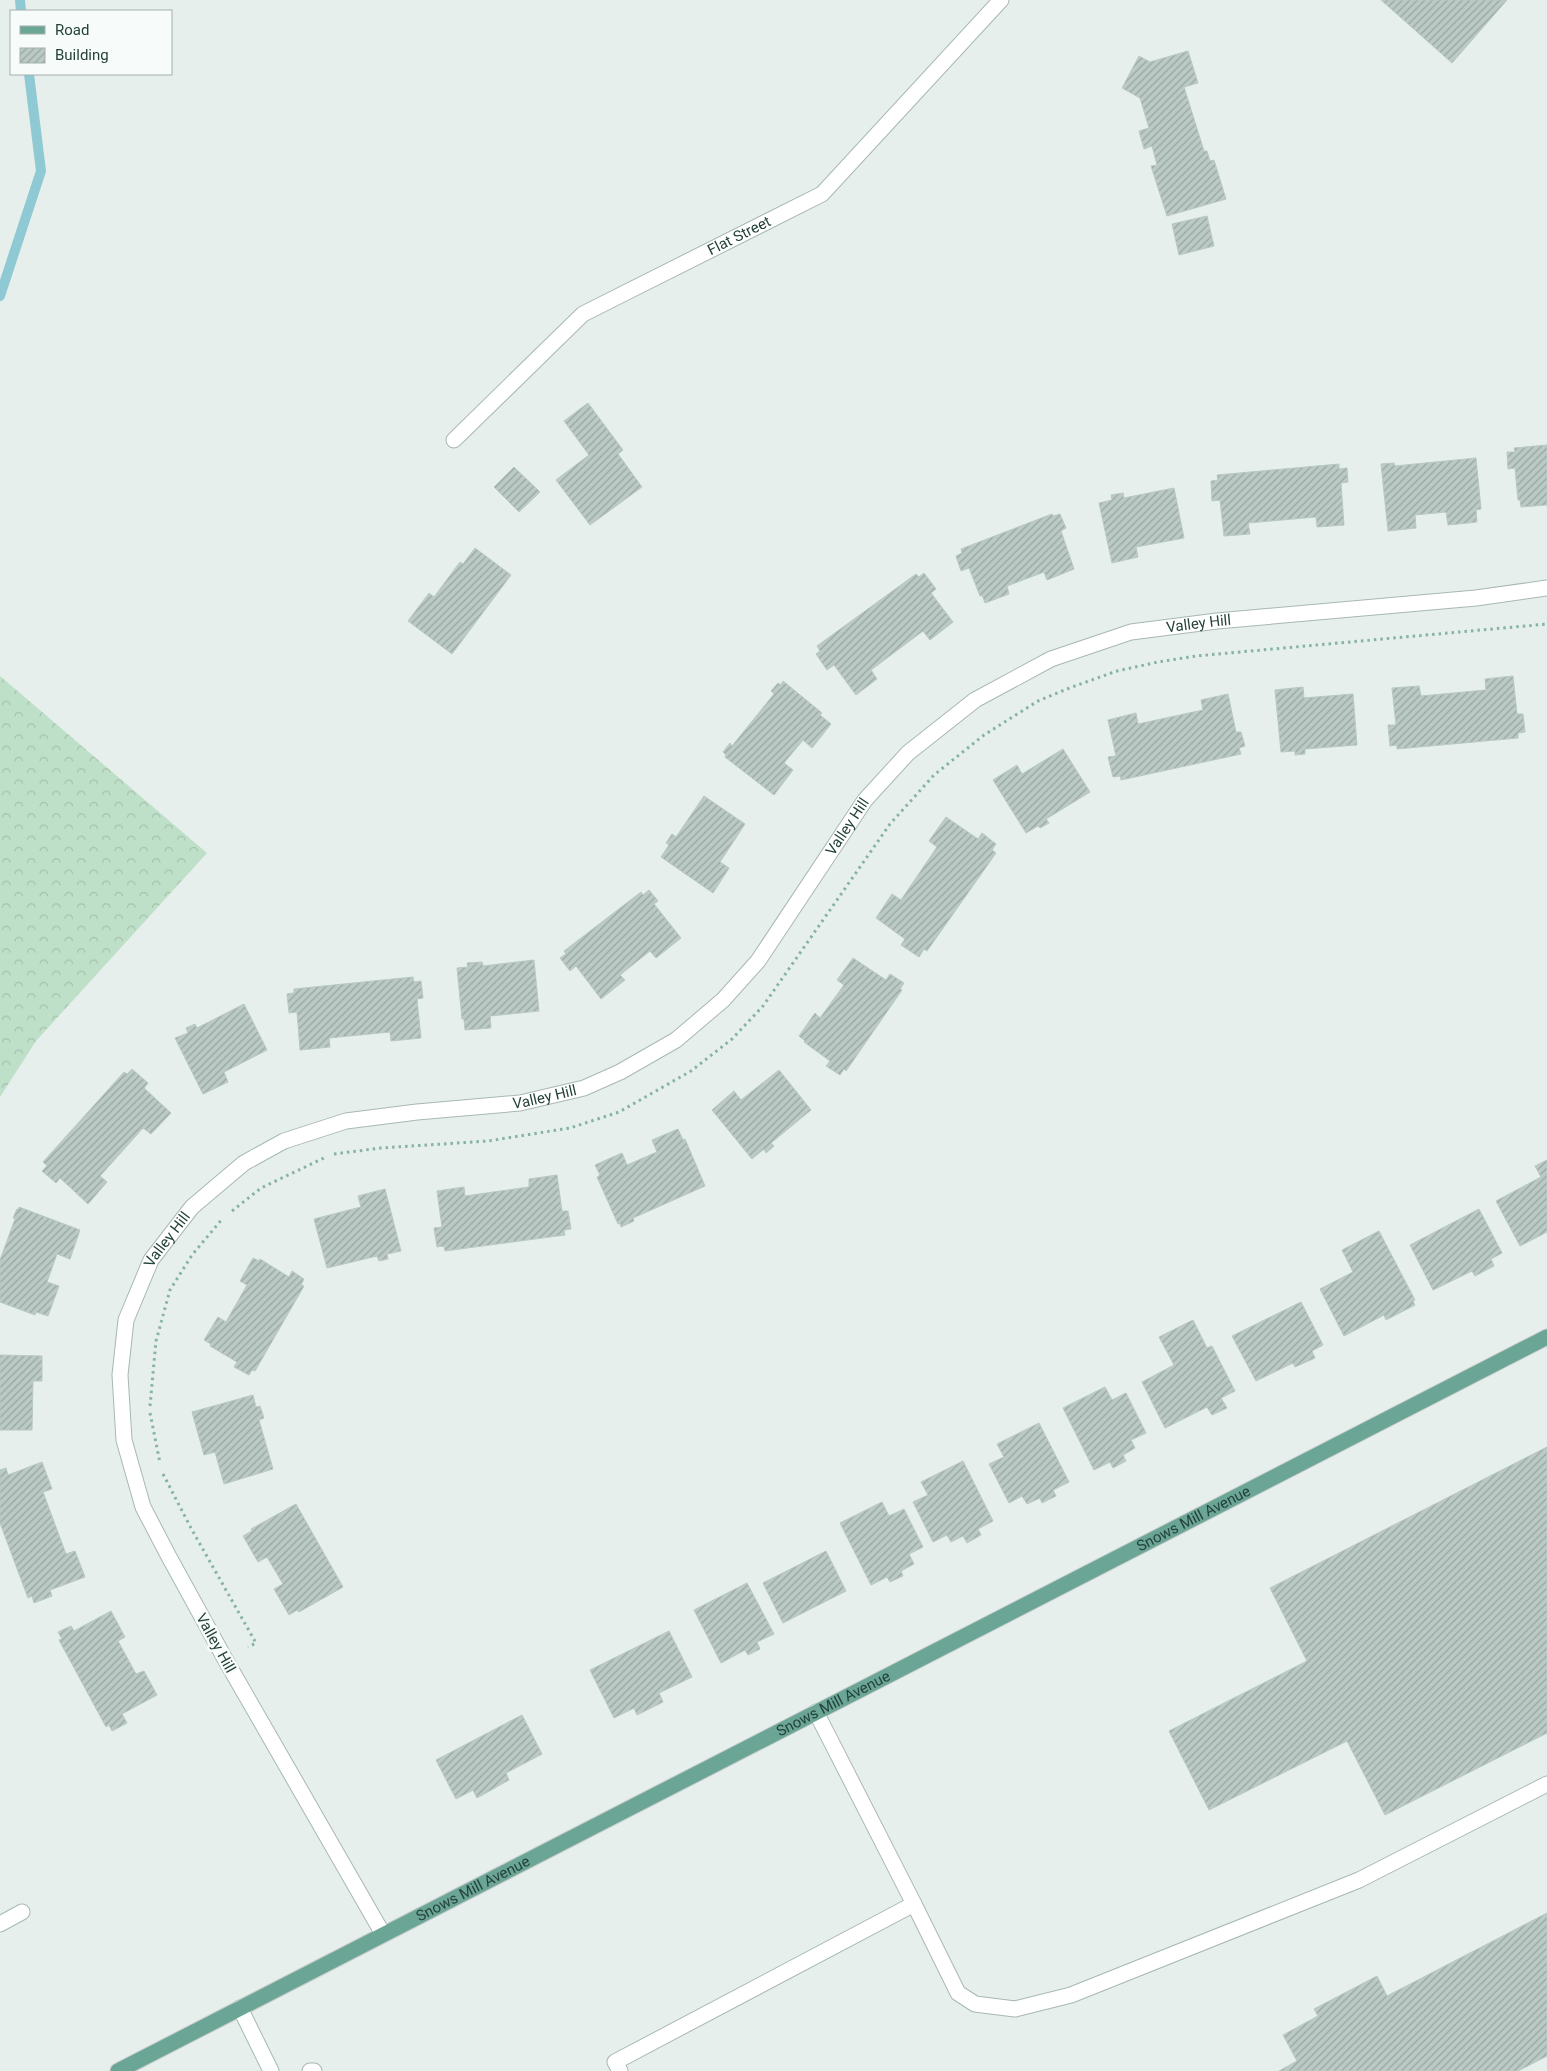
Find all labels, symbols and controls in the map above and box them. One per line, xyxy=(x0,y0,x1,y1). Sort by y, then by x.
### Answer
legend xyxy=(10,10,172,75)
text: Road xyxy=(55,21,89,39)
text: Building xyxy=(55,46,109,64)
street label: Flat Street xyxy=(704,212,774,259)
street label: Valley Hill xyxy=(1165,611,1232,636)
street label: Valley Hill xyxy=(822,794,873,859)
street label: Valley Hill xyxy=(512,1081,578,1113)
street label: Valley Hill xyxy=(140,1208,194,1269)
street label: Snows Mill Avenue xyxy=(1134,1482,1253,1555)
street label: Valley Hill xyxy=(192,1610,240,1676)
street label: Snows Mill Avenue xyxy=(773,1667,893,1740)
street label: Snows Mill Avenue xyxy=(413,1852,533,1925)

